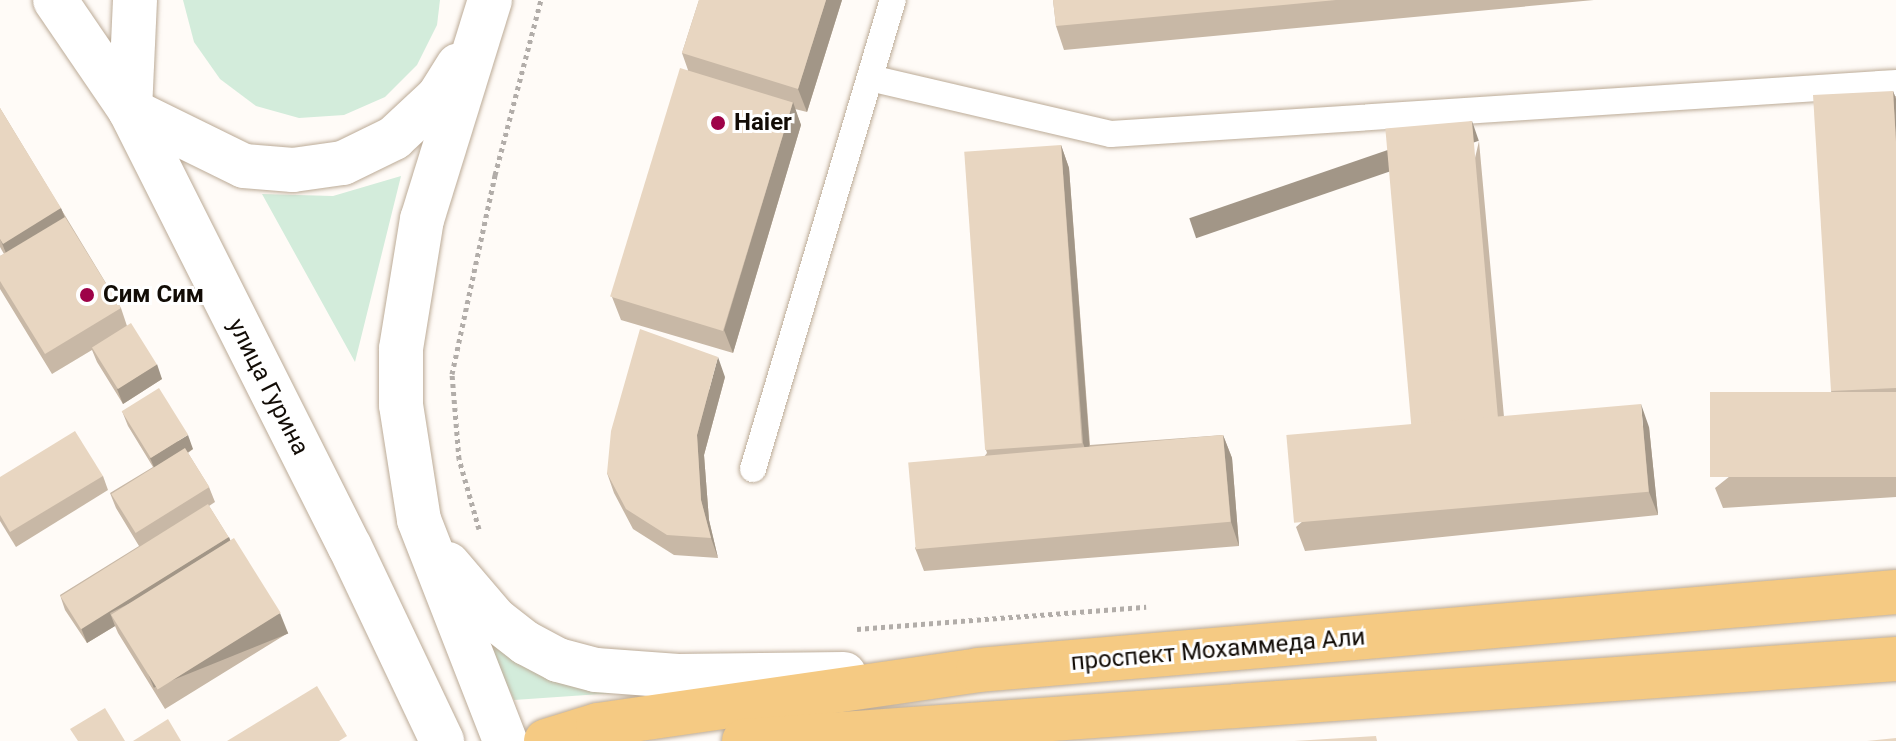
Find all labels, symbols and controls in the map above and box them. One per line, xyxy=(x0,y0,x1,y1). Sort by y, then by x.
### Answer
place label: Haier xyxy=(734,109,792,137)
marker: Haier xyxy=(709,114,727,132)
place label: Сим Сим xyxy=(103,281,204,309)
marker: Сим Сим xyxy=(78,286,96,304)
street label: улица Гурина xyxy=(221,314,315,460)
street label: проспект Мохаммеда Али xyxy=(1070,623,1366,677)

